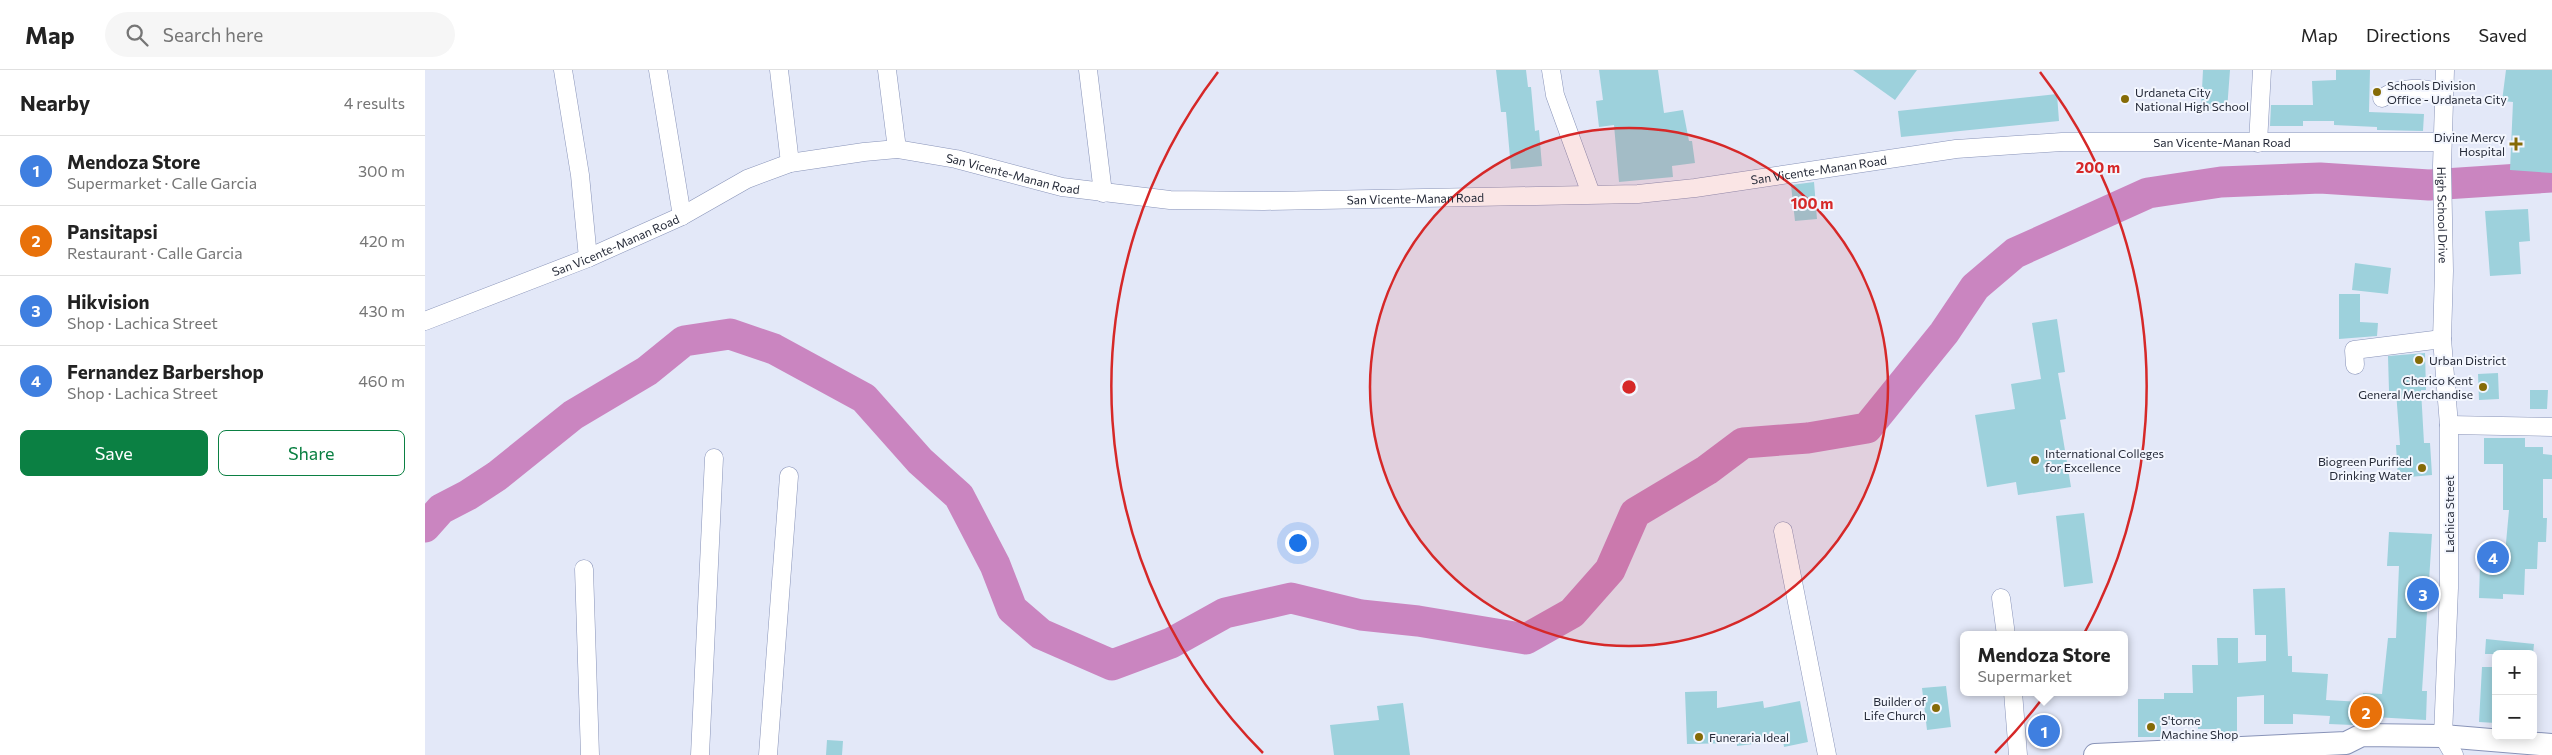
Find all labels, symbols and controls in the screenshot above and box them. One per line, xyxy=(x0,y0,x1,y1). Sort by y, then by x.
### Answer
search box xyxy=(105,12,455,57)
text: Map xyxy=(25,20,75,49)
icon: search xyxy=(123,21,151,49)
text: Search here xyxy=(163,23,263,46)
text: Map xyxy=(2301,24,2338,46)
text: Directions xyxy=(2366,24,2450,46)
text: Saved xyxy=(2478,24,2527,46)
place label: Schools Division Office - Urdaneta City xyxy=(2387,78,2507,106)
place label: Urdaneta City National High School xyxy=(2135,85,2249,113)
marker: Schools Division Office - Urdaneta City xyxy=(2371,86,2383,98)
text: Nearby xyxy=(20,90,90,115)
text: 4 results xyxy=(344,93,405,112)
marker: Urdaneta City National High School xyxy=(2119,93,2131,105)
place label: Divine Mercy Hospital xyxy=(2434,130,2505,158)
street label: San Vicente-Manan Road xyxy=(2153,135,2291,149)
marker: Divine Mercy Hospital xyxy=(2509,137,2523,151)
text: Mendoza Store xyxy=(67,150,200,173)
street label: San Vicente-Manan Road xyxy=(945,150,1081,196)
street label: San Vicente-Manan Road xyxy=(1750,152,1888,187)
text: 200 m xyxy=(2076,158,2120,176)
text: 1 xyxy=(32,161,40,180)
text: 300 m xyxy=(358,161,405,180)
street label: High School Drive xyxy=(2435,167,2451,263)
text: Supermarket · Calle Garcia xyxy=(67,173,257,192)
street label: San Vicente-Manan Road xyxy=(1347,190,1484,206)
text: 100 m xyxy=(1791,194,1833,212)
street label: San Vicente-Manan Road xyxy=(550,211,681,278)
text: Pansitapsi xyxy=(67,220,158,243)
text: 2 xyxy=(31,231,41,250)
text: 420 m xyxy=(359,231,405,250)
text: Restaurant · Calle Garcia xyxy=(67,243,243,262)
text: Hikvision xyxy=(67,290,150,313)
text: 3 xyxy=(31,301,41,320)
text: 430 m xyxy=(359,301,405,320)
text: Shop · Lachica Street xyxy=(67,313,218,332)
place label: Urban District xyxy=(2429,353,2506,367)
marker: Urban District xyxy=(2413,354,2425,366)
text: Fernandez Barbershop xyxy=(67,360,264,383)
text: 4 xyxy=(31,371,41,390)
text: 460 m xyxy=(358,371,405,390)
place label: Cherico Kent General Merchandise xyxy=(2358,373,2473,401)
centre of rings xyxy=(1620,378,1638,396)
marker: Cherico Kent General Merchandise xyxy=(2477,381,2489,393)
text: Shop · Lachica Street xyxy=(67,383,218,402)
button: Save xyxy=(20,430,208,476)
button: Share xyxy=(218,430,405,476)
place label: International Colleges for Excellence xyxy=(2045,446,2164,474)
marker: International Colleges for Excellence xyxy=(2029,454,2041,466)
place label: Biogreen Purified Drinking Water xyxy=(2318,454,2412,482)
marker: Biogreen Purified Drinking Water xyxy=(2416,462,2428,474)
street label: Lachica Street xyxy=(2442,475,2456,553)
your location xyxy=(1285,530,1311,556)
pin: 4 xyxy=(2477,538,2509,576)
pin: 3 xyxy=(2407,575,2439,613)
popup xyxy=(1960,631,2128,696)
text: Mendoza Store xyxy=(1977,643,2111,666)
map controls xyxy=(2492,650,2537,740)
button: + xyxy=(2492,650,2537,695)
text: Supermarket xyxy=(1977,666,2072,685)
pin: 2 xyxy=(2350,693,2382,731)
place label: Builder of Life Church xyxy=(1864,694,1926,722)
button: − xyxy=(2492,695,2537,740)
marker: Builder of Life Church xyxy=(1930,702,1942,714)
pin: 1 xyxy=(2028,712,2060,750)
place label: S'torne Machine Shop xyxy=(2161,713,2238,741)
marker: S'torne Machine Shop xyxy=(2145,721,2157,733)
place label: Funeraria Ideal xyxy=(1709,730,1789,744)
marker: Funeraria Ideal xyxy=(1693,731,1705,743)

